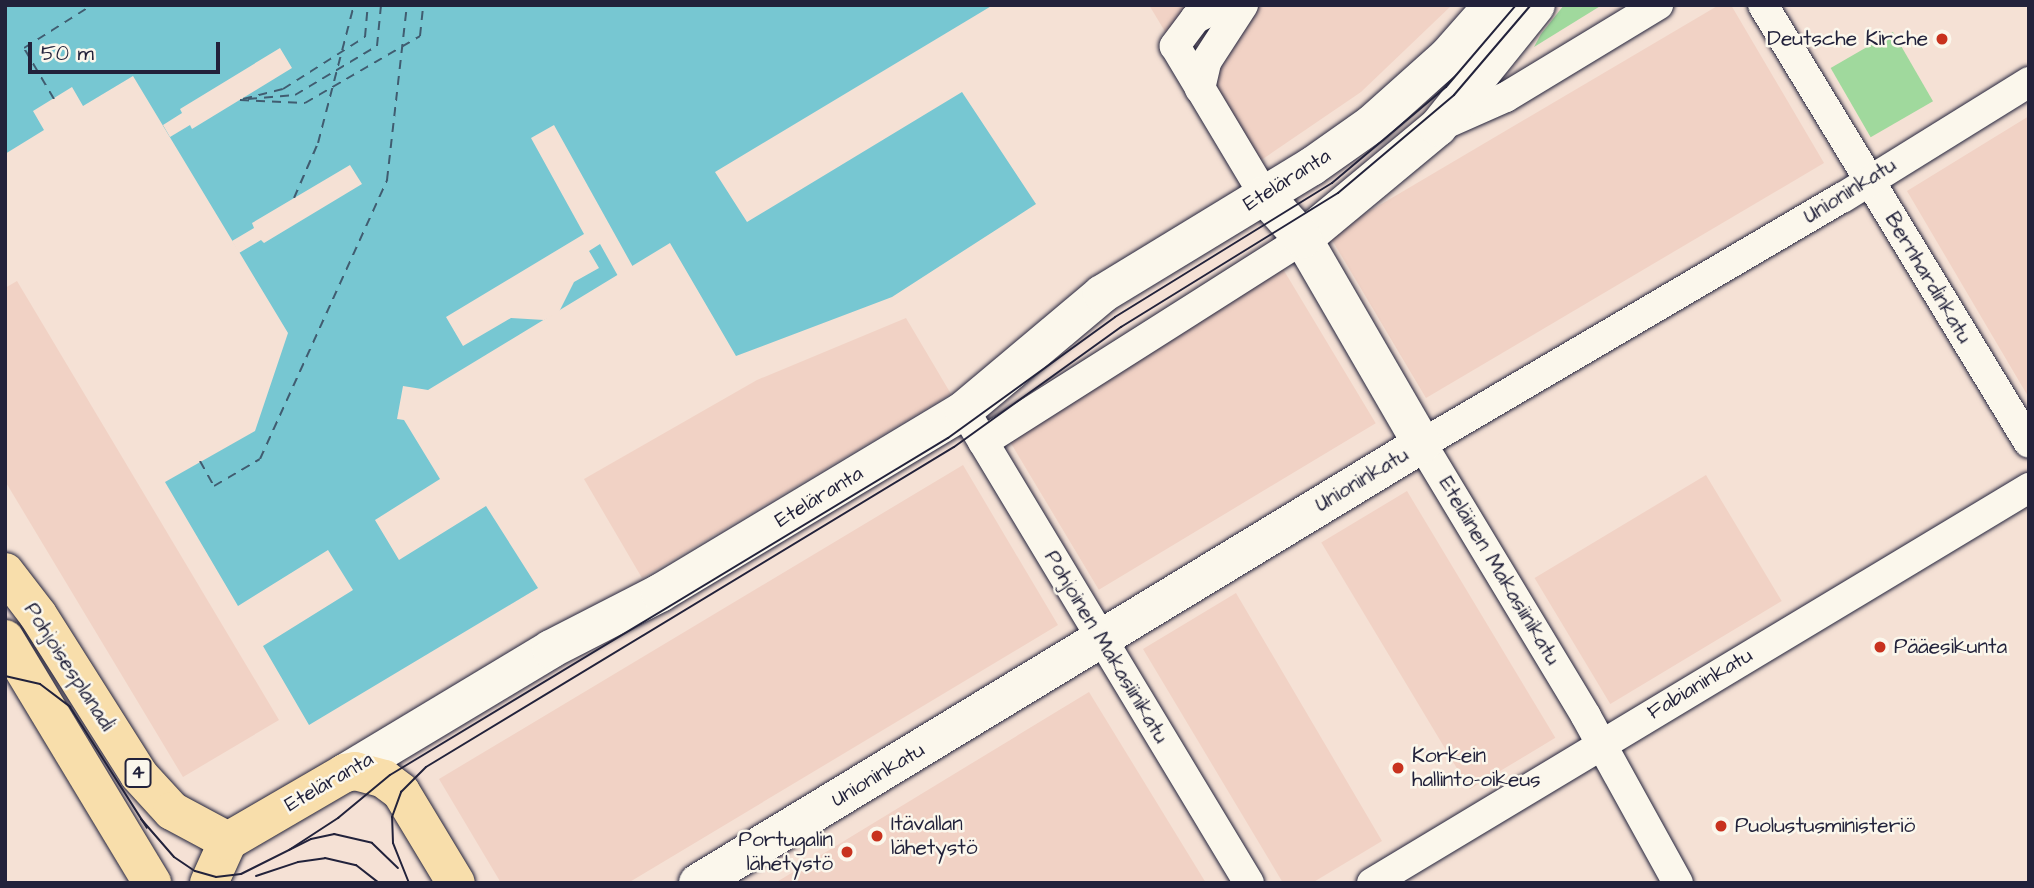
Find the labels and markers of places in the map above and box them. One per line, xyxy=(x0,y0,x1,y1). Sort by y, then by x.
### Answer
place label: Deutsche Kirche xyxy=(1767,26,1928,52)
marker: Deutsche Kirche xyxy=(1934,31,1950,47)
place label: Pääesikunta xyxy=(1894,634,2007,660)
marker: Pääesikunta xyxy=(1872,639,1888,655)
place label: Korkein hallinto-oikeus xyxy=(1412,743,1541,793)
marker: Korkein hallinto-oikeus xyxy=(1390,760,1406,776)
place label: Itävallan lähetystö xyxy=(891,811,978,861)
place label: Puolustusministeriö xyxy=(1735,813,1915,839)
marker: Puolustusministeriö xyxy=(1713,818,1729,834)
place label: Portugalin lähetystö xyxy=(739,827,833,877)
marker: Itävallan lähetystö xyxy=(869,828,885,844)
marker: Portugalin lähetystö xyxy=(839,844,855,860)

